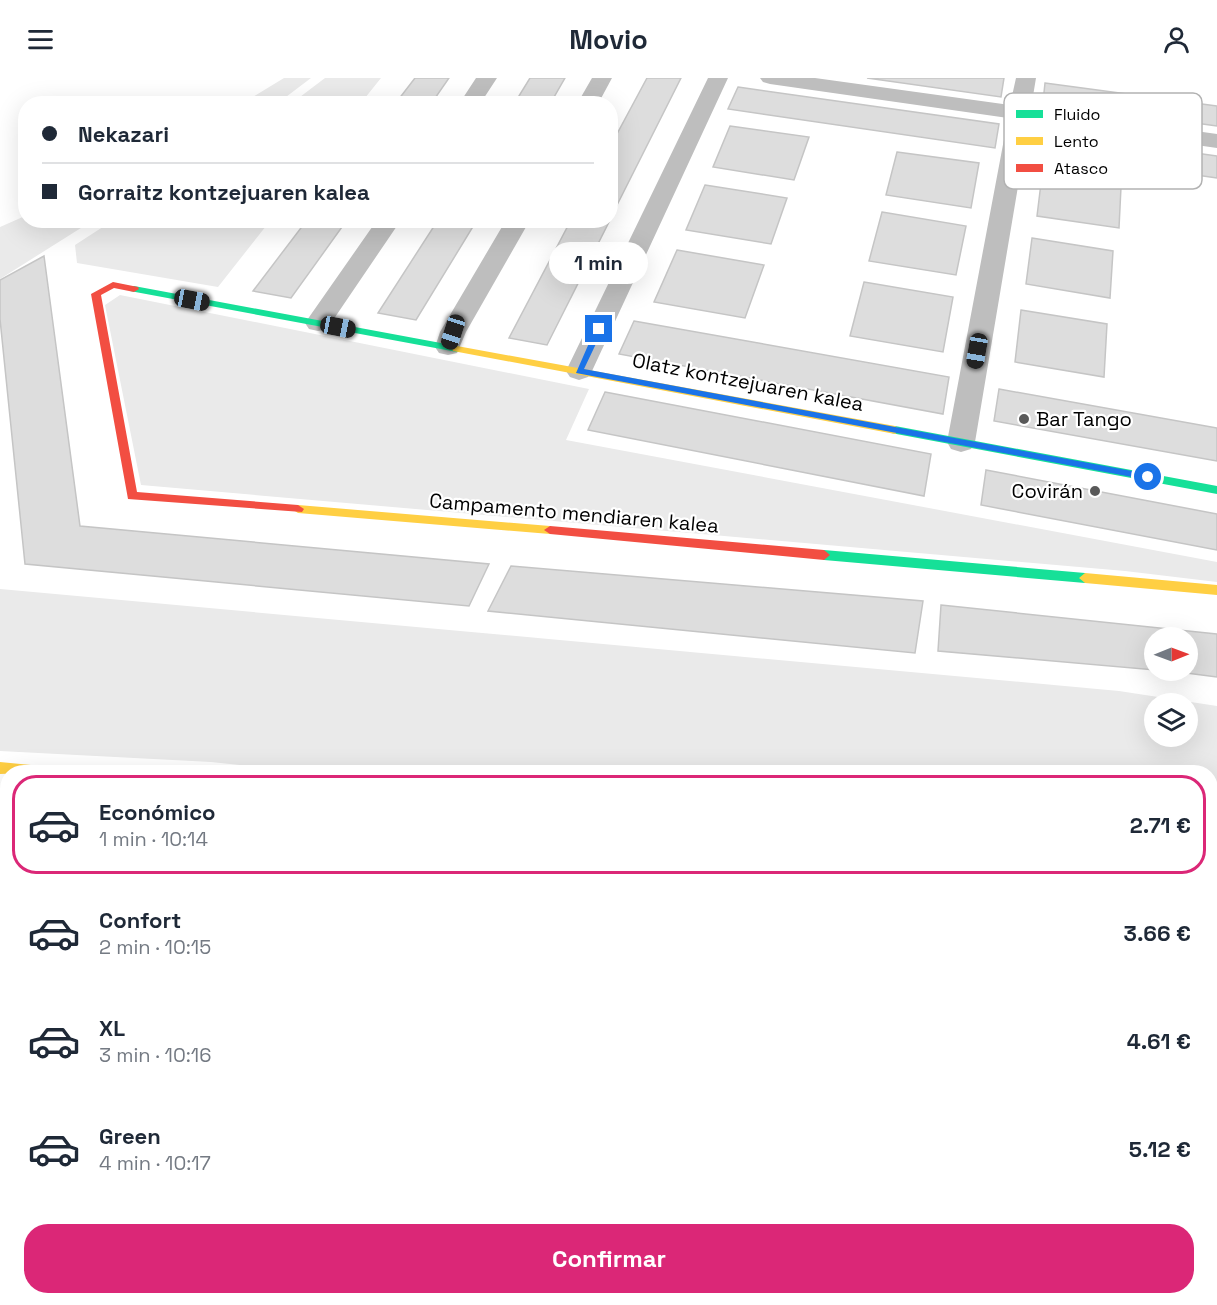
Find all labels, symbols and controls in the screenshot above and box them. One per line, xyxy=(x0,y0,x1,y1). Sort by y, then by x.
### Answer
text: Movio xyxy=(569,22,648,57)
icon: menu xyxy=(24,23,57,56)
icon: person xyxy=(1160,23,1193,56)
legend xyxy=(1004,93,1202,189)
text: Fluido xyxy=(1054,104,1100,125)
text: Nekazari xyxy=(78,120,169,148)
text: Lento xyxy=(1054,131,1099,152)
text: Atasco xyxy=(1054,158,1108,179)
text: Gorraitz kontzejuaren kalea xyxy=(78,178,370,206)
callout: 1 min xyxy=(550,242,648,284)
text: 1 min xyxy=(574,250,623,276)
car xyxy=(173,288,211,312)
car xyxy=(439,312,467,352)
car xyxy=(319,315,357,339)
route end xyxy=(585,315,612,342)
car xyxy=(965,332,989,370)
street label: Olatz kontzejuaren kalea xyxy=(630,347,866,417)
place label: Bar Tango xyxy=(1036,406,1132,432)
marker: Bar Tango xyxy=(1017,412,1031,426)
route start xyxy=(1134,463,1161,490)
place label: Covirán xyxy=(1012,478,1083,504)
marker: Covirán xyxy=(1088,484,1102,498)
street label: Campamento mendiaren kalea xyxy=(428,487,720,539)
north arrow xyxy=(1144,627,1198,681)
map controls xyxy=(1144,627,1198,747)
button: layers xyxy=(1144,693,1198,747)
icon: car xyxy=(27,798,81,852)
text: Económico xyxy=(99,798,216,826)
text: 2.71 € xyxy=(1130,811,1191,839)
text: 1 min · 10:14 xyxy=(99,826,208,852)
icon: car xyxy=(27,906,81,960)
text: Confort xyxy=(99,906,181,934)
text: 3.66 € xyxy=(1124,919,1191,947)
text: 2 min · 10:15 xyxy=(99,934,211,960)
icon: car xyxy=(27,1014,81,1068)
text: XL xyxy=(99,1014,125,1042)
text: 4.61 € xyxy=(1127,1027,1191,1055)
text: 3 min · 10:16 xyxy=(99,1042,211,1068)
icon: car xyxy=(27,1122,81,1176)
text: Green xyxy=(99,1122,161,1150)
text: 5.12 € xyxy=(1129,1135,1191,1163)
text: 4 min · 10:17 xyxy=(99,1150,211,1176)
button: Confirmar xyxy=(24,1224,1194,1293)

